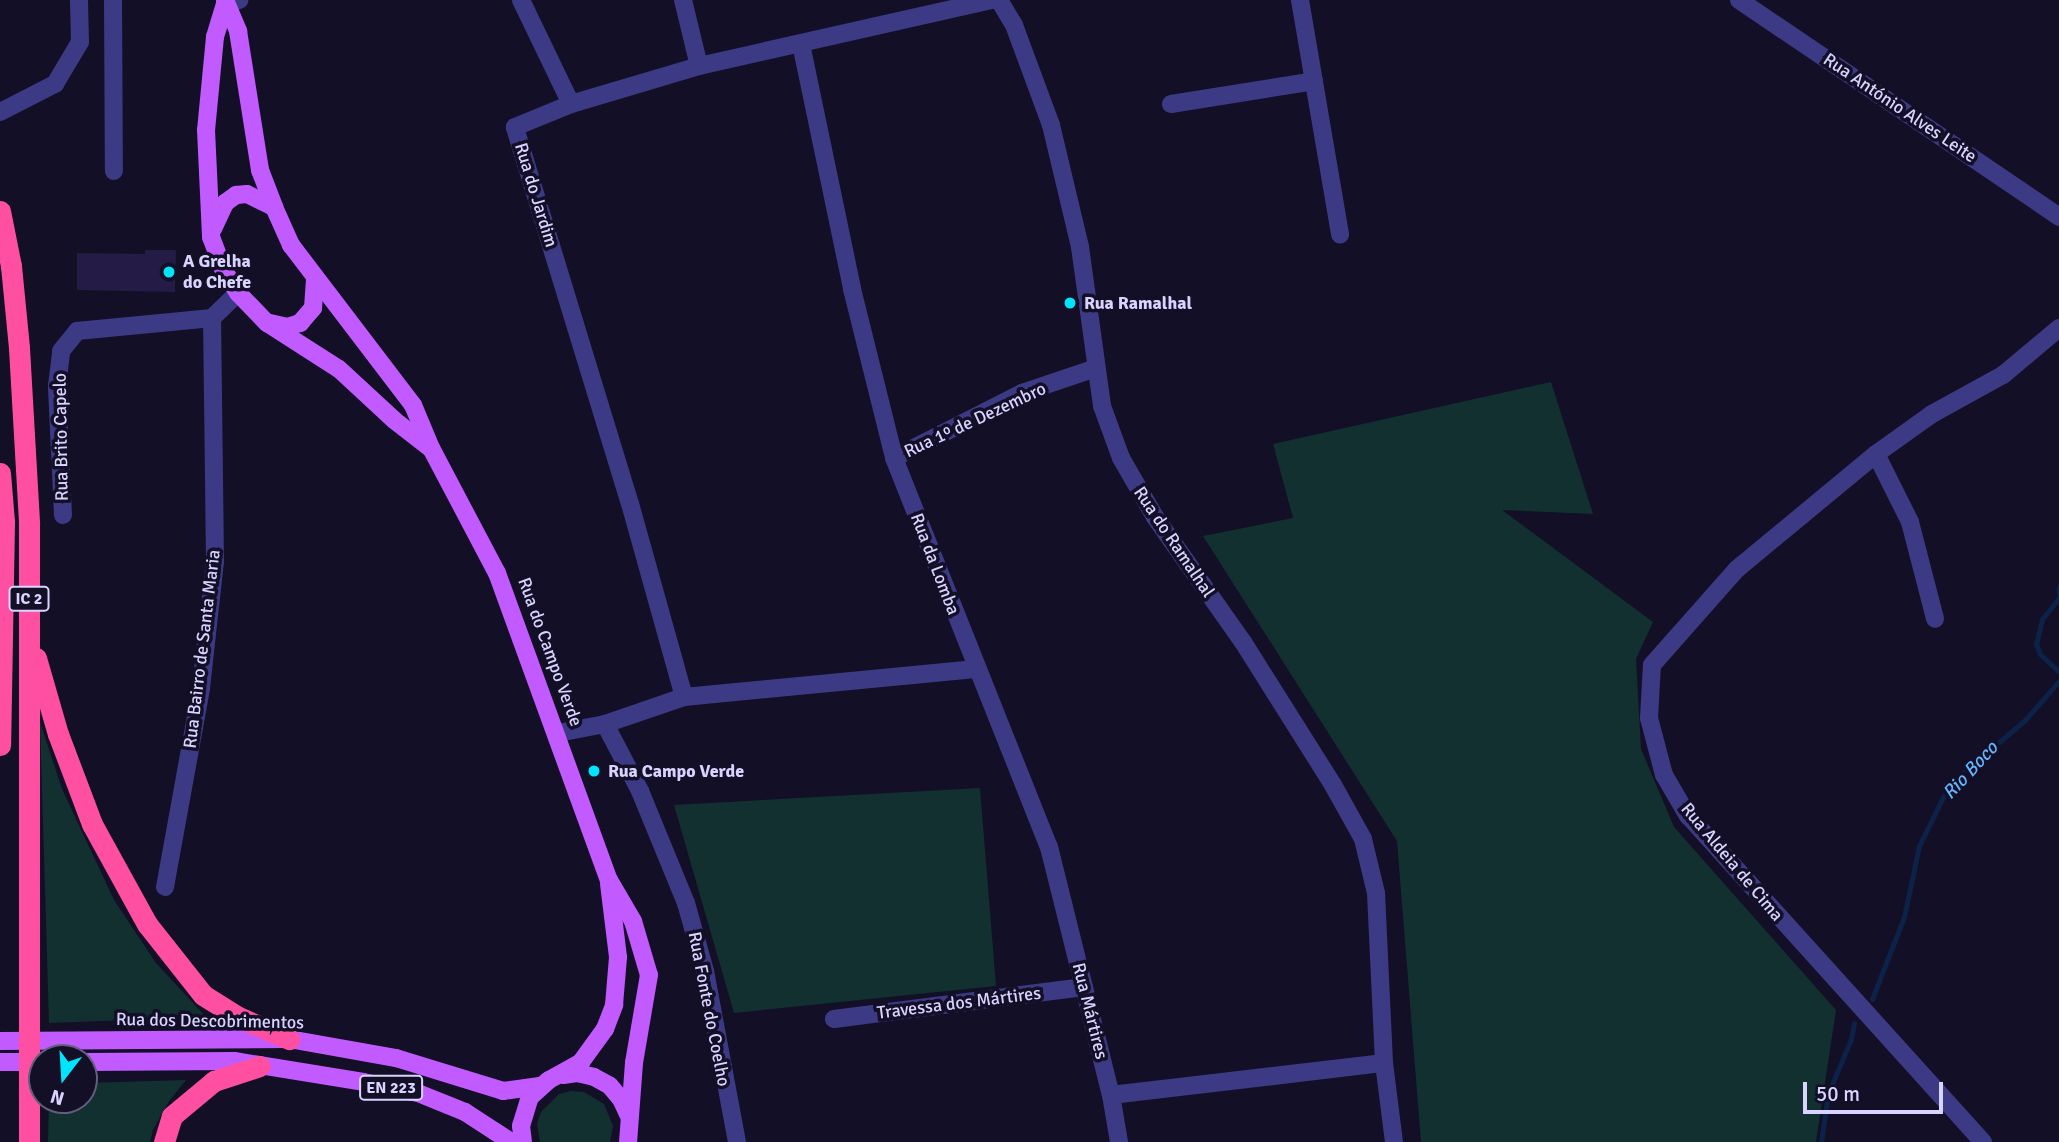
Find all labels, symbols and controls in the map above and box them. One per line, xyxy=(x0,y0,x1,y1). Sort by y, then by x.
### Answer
street label: Rua António Alves Leite xyxy=(1819,49,1981,167)
street label: Rua do Jardim xyxy=(510,140,562,250)
place label: A Grelha do Chefe xyxy=(183,251,251,294)
marker: A Grelha do Chefe xyxy=(161,264,177,280)
place label: Rua Ramalhal xyxy=(1084,292,1192,314)
marker: Rua Ramalhal xyxy=(1062,295,1078,311)
street label: Rua Brito Capelo xyxy=(49,373,73,501)
street label: Rua 1º de Dezembro xyxy=(901,378,1049,462)
street label: Rua do Ramalhal xyxy=(1129,482,1219,602)
street label: Rua da Lomba xyxy=(906,510,964,618)
street label: Rua Bairro de Santa Maria xyxy=(179,548,225,750)
street label: Rua do Campo Verde xyxy=(513,575,587,729)
road number: IC 2 xyxy=(8,586,50,612)
water label: Rio Boco xyxy=(1939,737,2003,805)
place label: Rua Campo Verde xyxy=(608,760,744,782)
marker: Rua Campo Verde xyxy=(586,763,602,779)
street label: Rua Aldeia de Cima xyxy=(1676,799,1788,925)
street label: Rua Fonte do Coelho xyxy=(683,930,735,1088)
street label: Rua Mártires xyxy=(1068,961,1112,1061)
street label: Travessa dos Mártires xyxy=(876,982,1042,1024)
street label: Rua dos Descobrimentos xyxy=(116,1009,304,1033)
north arrow xyxy=(28,1044,98,1114)
scale bar xyxy=(1807,1068,1947,1112)
road number: EN 223 xyxy=(358,1076,424,1100)
text: 50 m xyxy=(1816,1081,1860,1107)
text: N xyxy=(48,1084,67,1111)

